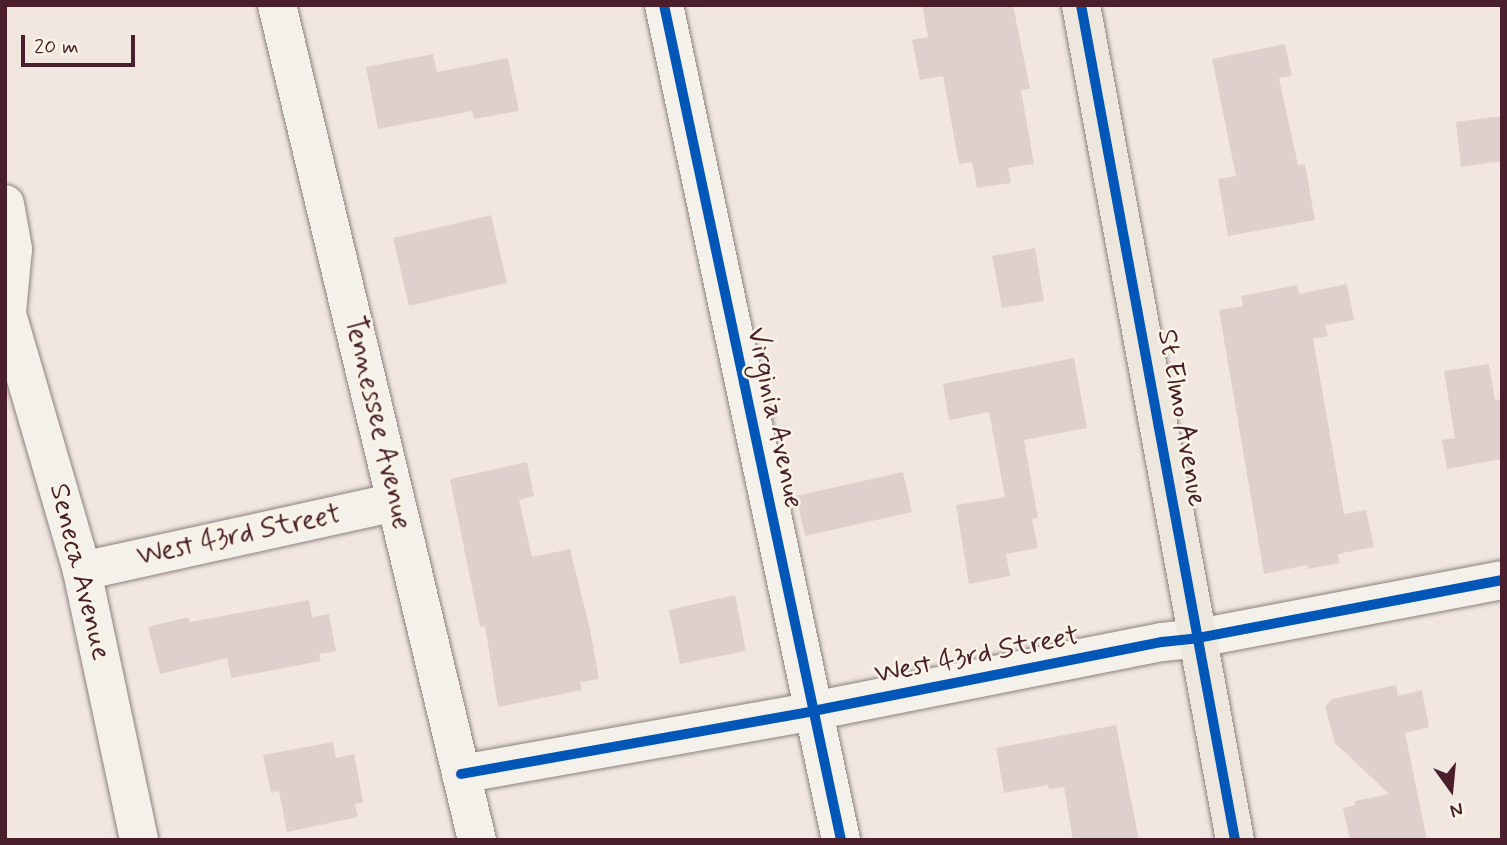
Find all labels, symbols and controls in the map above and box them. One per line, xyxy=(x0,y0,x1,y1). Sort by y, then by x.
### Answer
scale bar xyxy=(24,21,138,65)
text: 20 m xyxy=(34,33,79,61)
street label: Tennessee Avenue xyxy=(336,311,418,535)
street label: St Elmo Avenue xyxy=(1148,321,1214,515)
street label: Virginia Avenue xyxy=(738,323,810,513)
street label: Seneca Avenue xyxy=(41,480,117,664)
street label: West 43rd Street xyxy=(135,498,343,574)
street label: West 43rd Street xyxy=(873,620,1081,692)
north arrow xyxy=(1416,754,1486,824)
text: N xyxy=(1447,796,1466,823)

